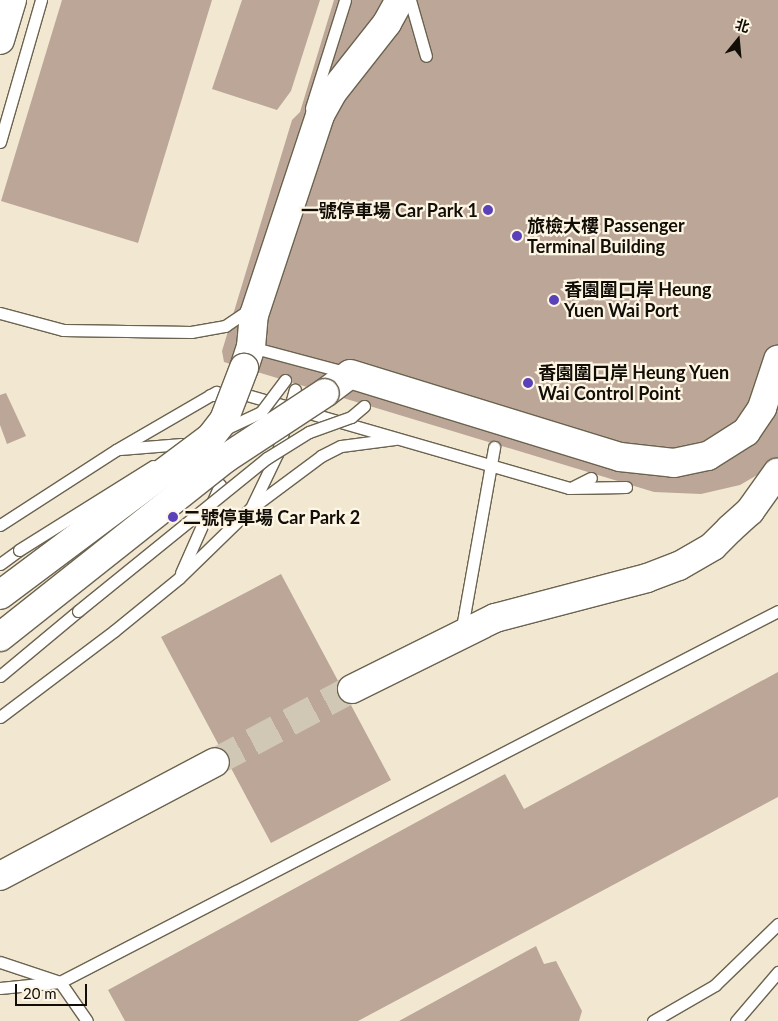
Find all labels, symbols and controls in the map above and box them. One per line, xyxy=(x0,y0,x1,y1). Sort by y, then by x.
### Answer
north arrow xyxy=(713,15,763,65)
text: 北 xyxy=(733,15,752,35)
place label: 一號停車場 Car Park 1 xyxy=(300,199,478,221)
marker: 一號停車場 Car Park 1 xyxy=(482,204,494,216)
place label: 旅檢大樓 Passenger Terminal Building xyxy=(527,215,685,258)
marker: 旅檢大樓 Passenger Terminal Building xyxy=(511,230,523,242)
place label: 香園圍口岸 Heung Yuen Wai Port xyxy=(564,279,711,322)
marker: 香園圍口岸 Heung Yuen Wai Port xyxy=(548,294,560,306)
place label: 香園圍口岸 Heung Yuen Wai Control Point xyxy=(538,362,730,404)
marker: 香園圍口岸 Heung Yuen Wai Control Point xyxy=(522,377,534,389)
place label: 二號停車場 Car Park 2 xyxy=(183,506,361,528)
marker: 二號停車場 Car Park 2 xyxy=(167,511,179,523)
scale bar xyxy=(18,974,90,1006)
text: 20 m xyxy=(23,984,57,1002)

